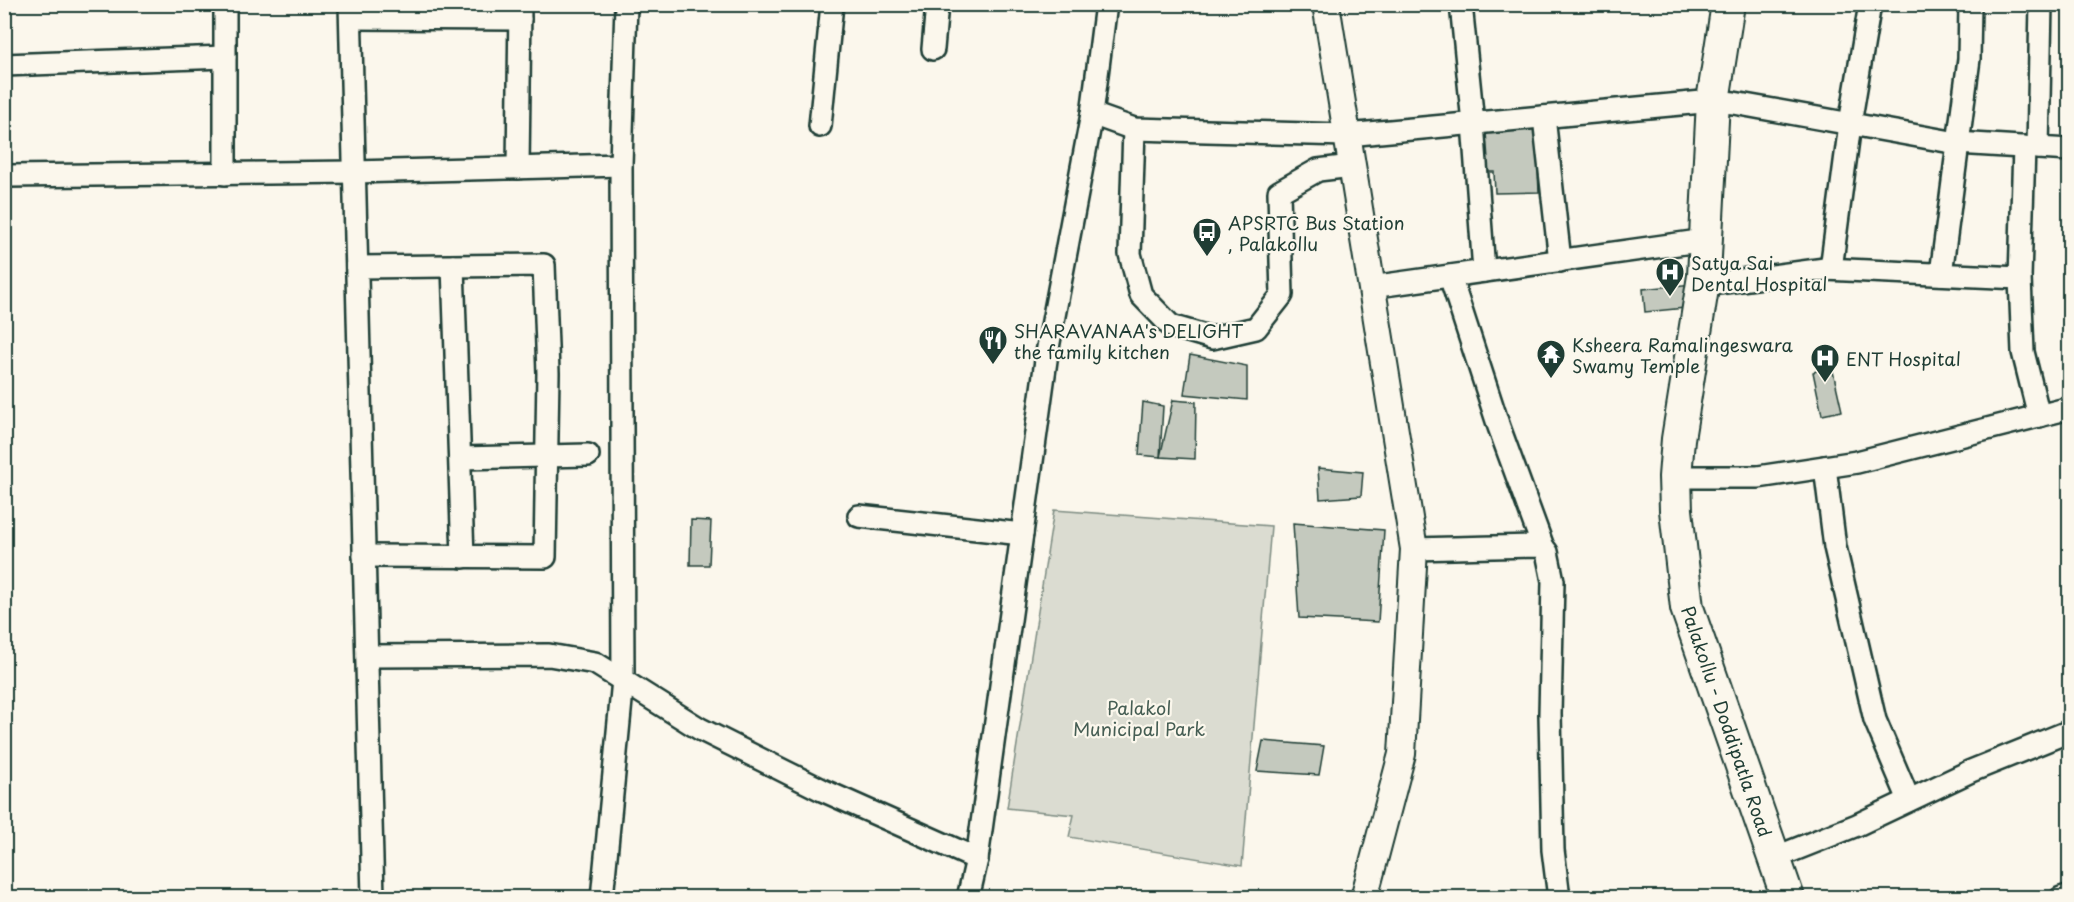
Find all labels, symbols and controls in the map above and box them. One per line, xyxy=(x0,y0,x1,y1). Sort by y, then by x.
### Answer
place label: APSRTC Bus Station , Palakollu xyxy=(1228,209,1404,257)
bus stop icon: APSRTC Bus Station , Palakollu xyxy=(1191,216,1223,258)
place label: Satya Sai Dental Hospital xyxy=(1691,249,1827,297)
hospital icon: Satya Sai Dental Hospital xyxy=(1654,256,1686,298)
place label: SHARAVANAA's DELIGHT the family kitchen xyxy=(1014,317,1244,365)
restaurant icon: SHARAVANAA's DELIGHT the family kitchen xyxy=(977,324,1009,366)
place label: Ksheera Ramalingeswara Swamy Temple xyxy=(1572,331,1794,379)
temple icon: Ksheera Ramalingeswara Swamy Temple xyxy=(1535,338,1567,380)
hospital icon: ENT Hospital xyxy=(1809,342,1841,384)
place label: ENT Hospital xyxy=(1846,345,1961,372)
street label: Palakollu - Doddipatla Road xyxy=(1675,602,1779,840)
park label: Palakol Municipal Park xyxy=(1073,694,1205,742)

